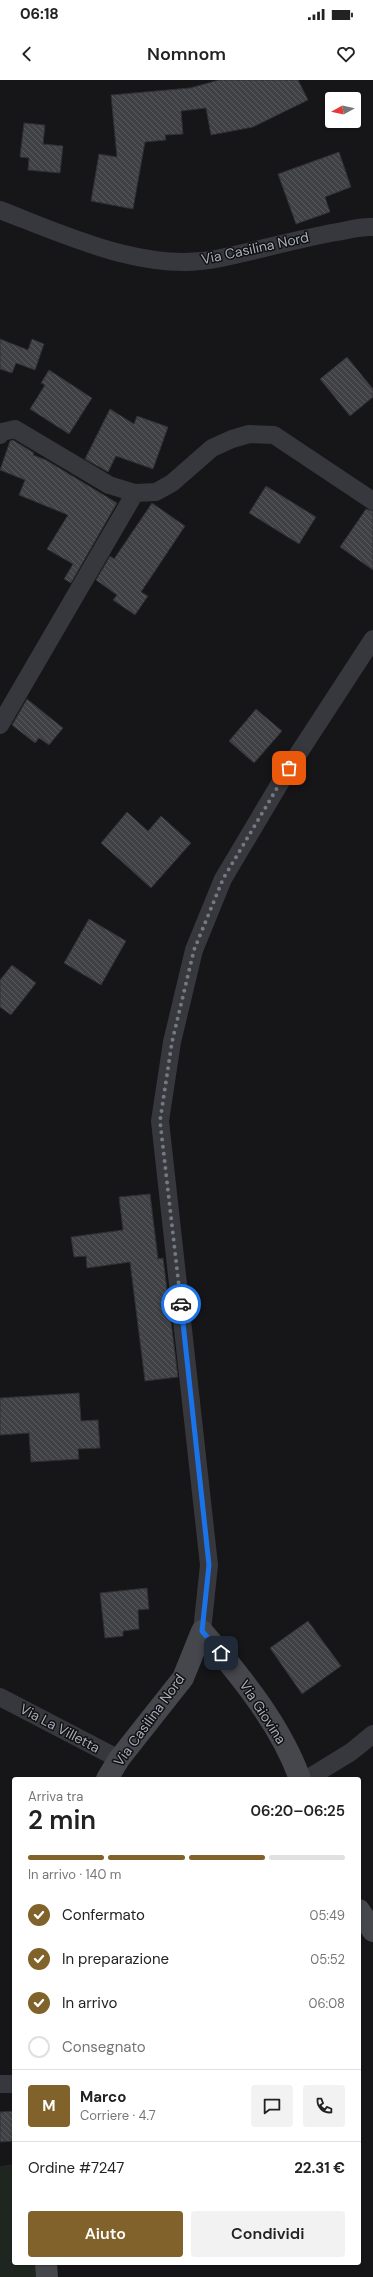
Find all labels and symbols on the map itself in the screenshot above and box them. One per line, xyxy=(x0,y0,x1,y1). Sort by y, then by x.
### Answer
north arrow xyxy=(325,92,361,128)
street label: Via Casilina Nord xyxy=(200,228,310,268)
pin xyxy=(272,751,306,785)
courier xyxy=(161,1284,201,1324)
pin xyxy=(204,1636,238,1670)
street label: Via Casilina Nord xyxy=(109,1670,189,1770)
street label: Via Giovina xyxy=(236,1677,290,1747)
street label: Via La Villetta xyxy=(17,1699,103,1757)

